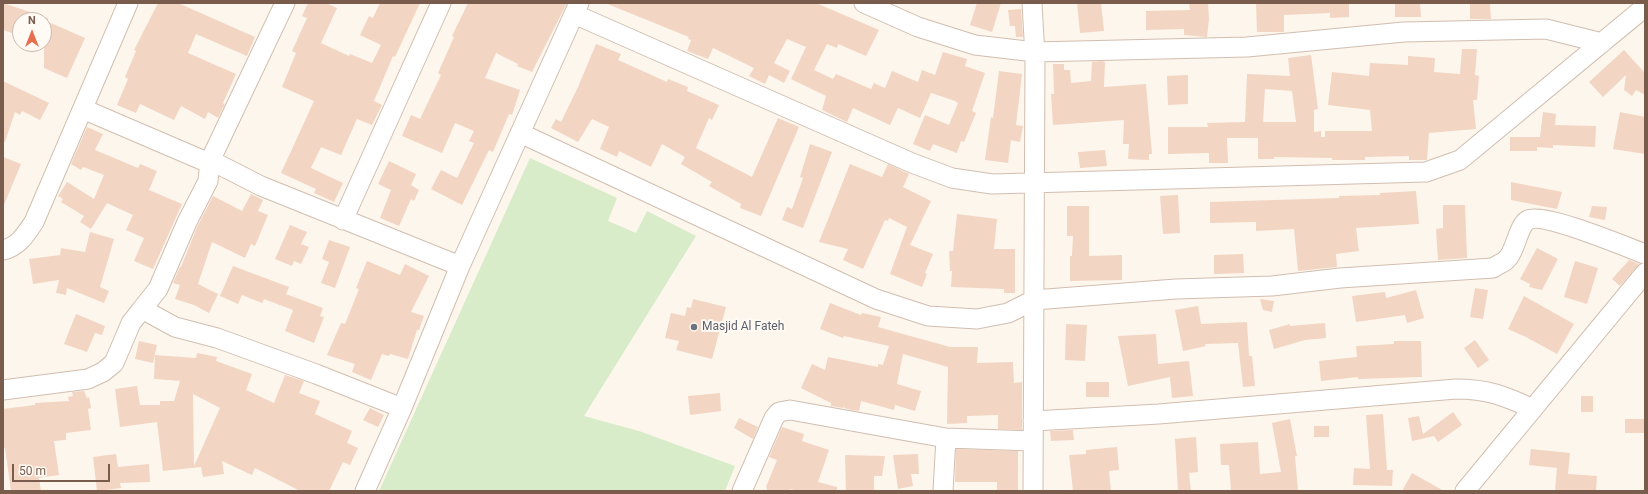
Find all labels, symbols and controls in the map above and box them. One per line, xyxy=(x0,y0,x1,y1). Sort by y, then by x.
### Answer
north arrow xyxy=(12,12,52,52)
text: N xyxy=(28,14,36,27)
place label: Masjid Al Fateh xyxy=(702,320,784,334)
marker: Masjid Al Fateh xyxy=(689,322,699,332)
scale bar xyxy=(14,456,112,482)
text: 50 m xyxy=(19,464,46,478)

